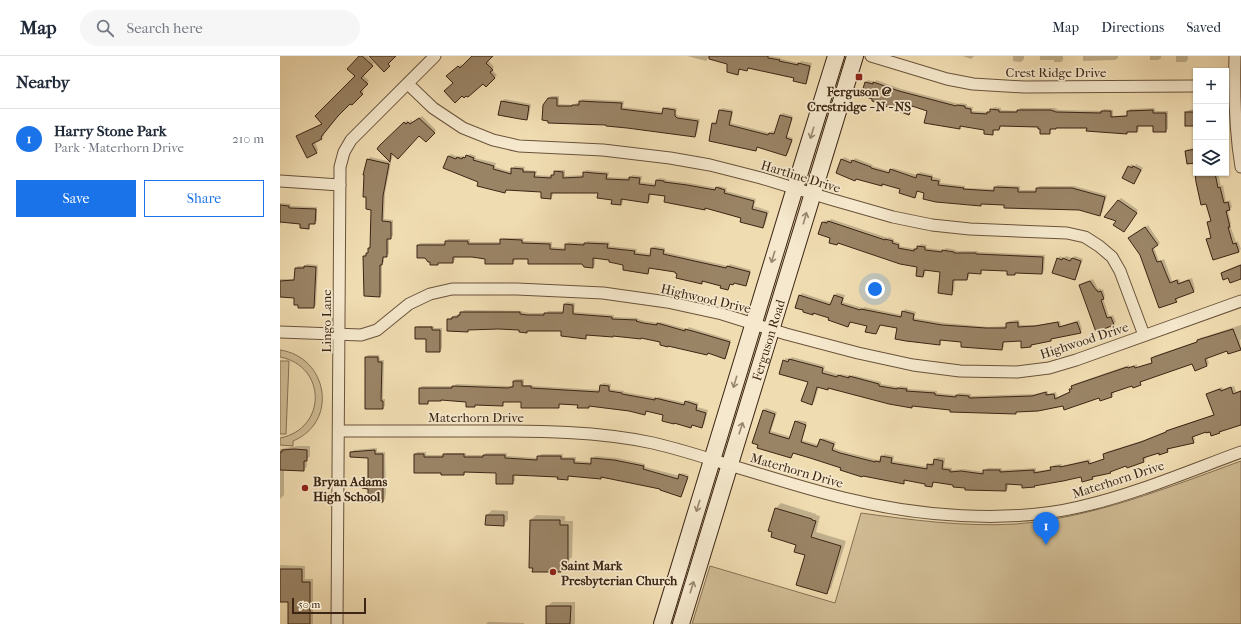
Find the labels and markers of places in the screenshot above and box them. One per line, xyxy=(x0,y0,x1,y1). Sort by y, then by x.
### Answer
marker: Ferguson @ Crestridge - N - NS xyxy=(854,72,864,82)
place label: Ferguson @ Crestridge - N - NS xyxy=(807,84,911,115)
place label: Bryan Adams High School xyxy=(313,474,387,505)
marker: Bryan Adams High School xyxy=(300,483,310,493)
pin: 1 xyxy=(1033,512,1059,545)
place label: Saint Mark Presbyterian Church xyxy=(561,558,678,589)
marker: Saint Mark Presbyterian Church xyxy=(548,567,558,577)

